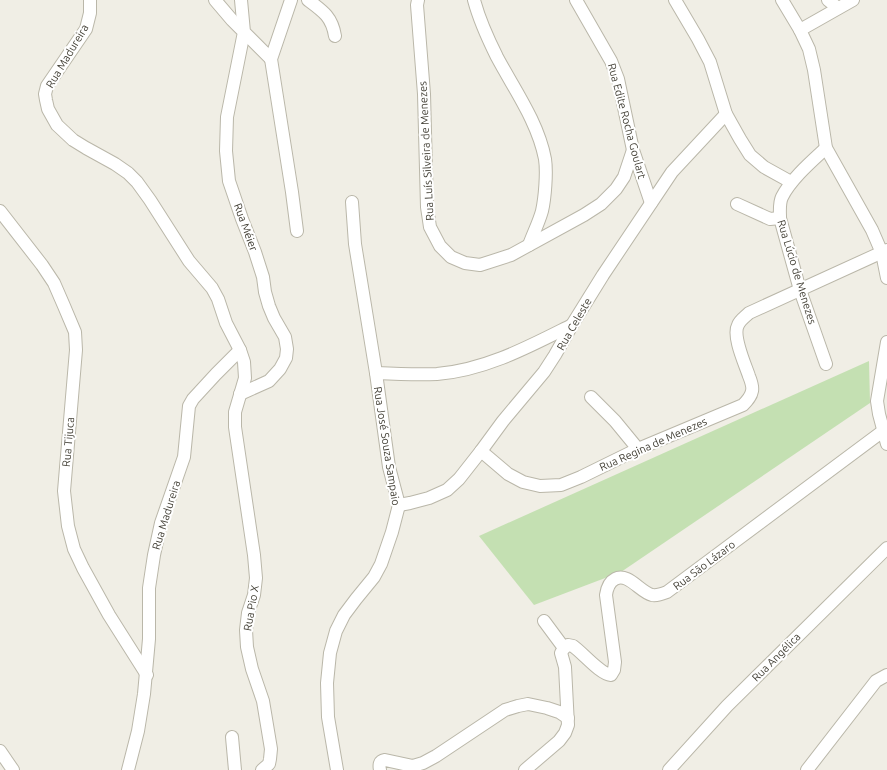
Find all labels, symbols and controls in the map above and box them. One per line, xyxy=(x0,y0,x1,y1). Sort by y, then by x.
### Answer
street label: Rua Madureira xyxy=(43,22,91,90)
street label: Rua Edite Rocha Goulart xyxy=(606,62,648,181)
street label: Rua Luís Silveira de Menezes xyxy=(416,81,436,221)
street label: Rua Méier xyxy=(232,202,260,253)
street label: Rua Lúcio de Menezes xyxy=(775,218,819,326)
street label: Rua Celeste xyxy=(554,296,594,352)
street label: Rua José Souza Sampaio xyxy=(372,386,402,506)
street label: Rua Regina de Menezes xyxy=(597,415,709,473)
street label: Rua Tijuca xyxy=(60,417,76,467)
street label: Rua Madureira xyxy=(150,479,182,551)
street label: Rua São Lázaro xyxy=(671,538,737,592)
street label: Rua Pio X xyxy=(241,584,261,632)
street label: Rua Angélica xyxy=(749,630,803,684)

